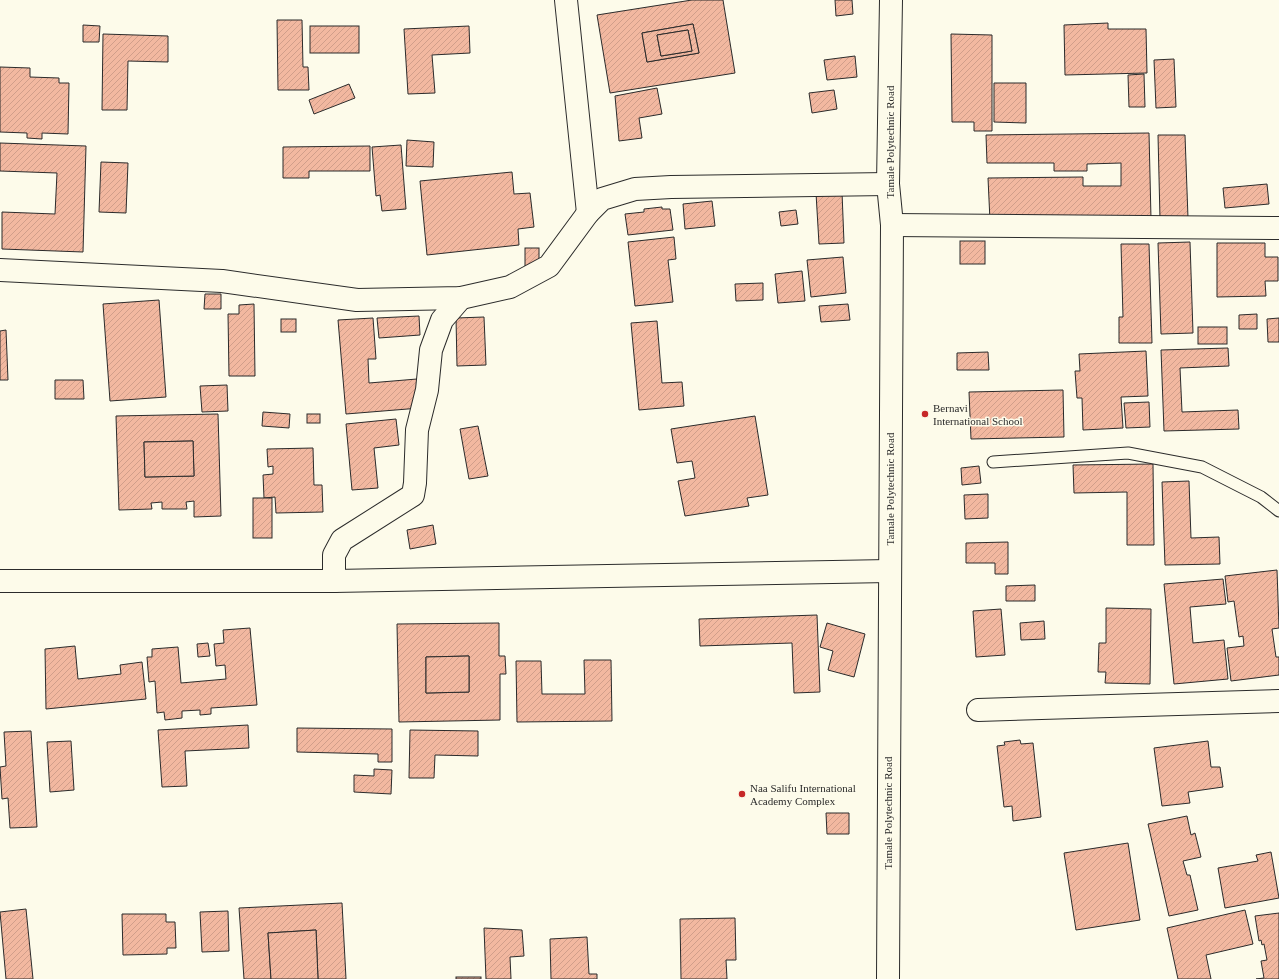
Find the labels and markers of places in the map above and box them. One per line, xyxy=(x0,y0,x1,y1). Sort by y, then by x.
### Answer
place label: Bernavi International School xyxy=(933,402,1023,427)
marker: Bernavi International School xyxy=(920,409,930,419)
place label: Naa Salifu International Academy Complex xyxy=(750,782,856,807)
marker: Naa Salifu International Academy Complex xyxy=(737,789,747,799)

